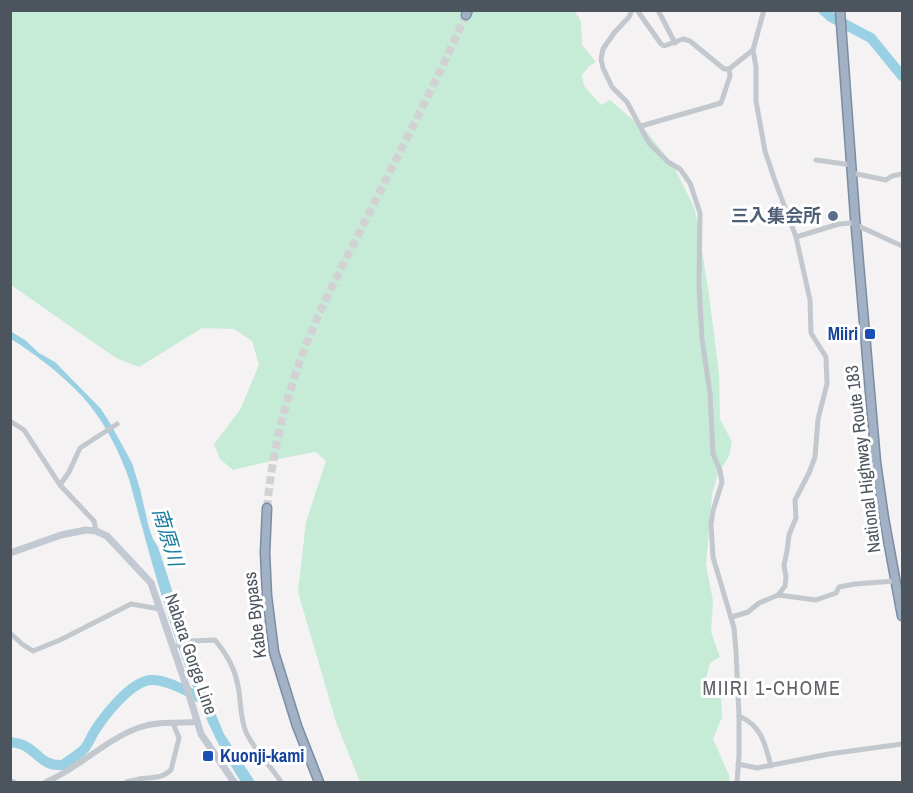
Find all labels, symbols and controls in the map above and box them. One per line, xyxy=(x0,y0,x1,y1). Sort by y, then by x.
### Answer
place label: 三入集会所 xyxy=(731,203,821,228)
marker: 三入集会所 xyxy=(826,209,840,223)
place label: Miiri xyxy=(828,321,858,346)
marker: Miiri xyxy=(863,327,877,341)
street label: National Highway Route 183 xyxy=(839,364,886,554)
water label: 南原川 xyxy=(147,504,191,571)
street label: Kabe Bypass xyxy=(237,570,272,660)
street label: Nabara Gorge Line xyxy=(159,590,224,718)
district label: MIIRI 1-CHOME xyxy=(703,674,841,701)
place label: Kuonji-kami xyxy=(220,743,304,768)
marker: Kuonji-kami xyxy=(201,749,215,763)

